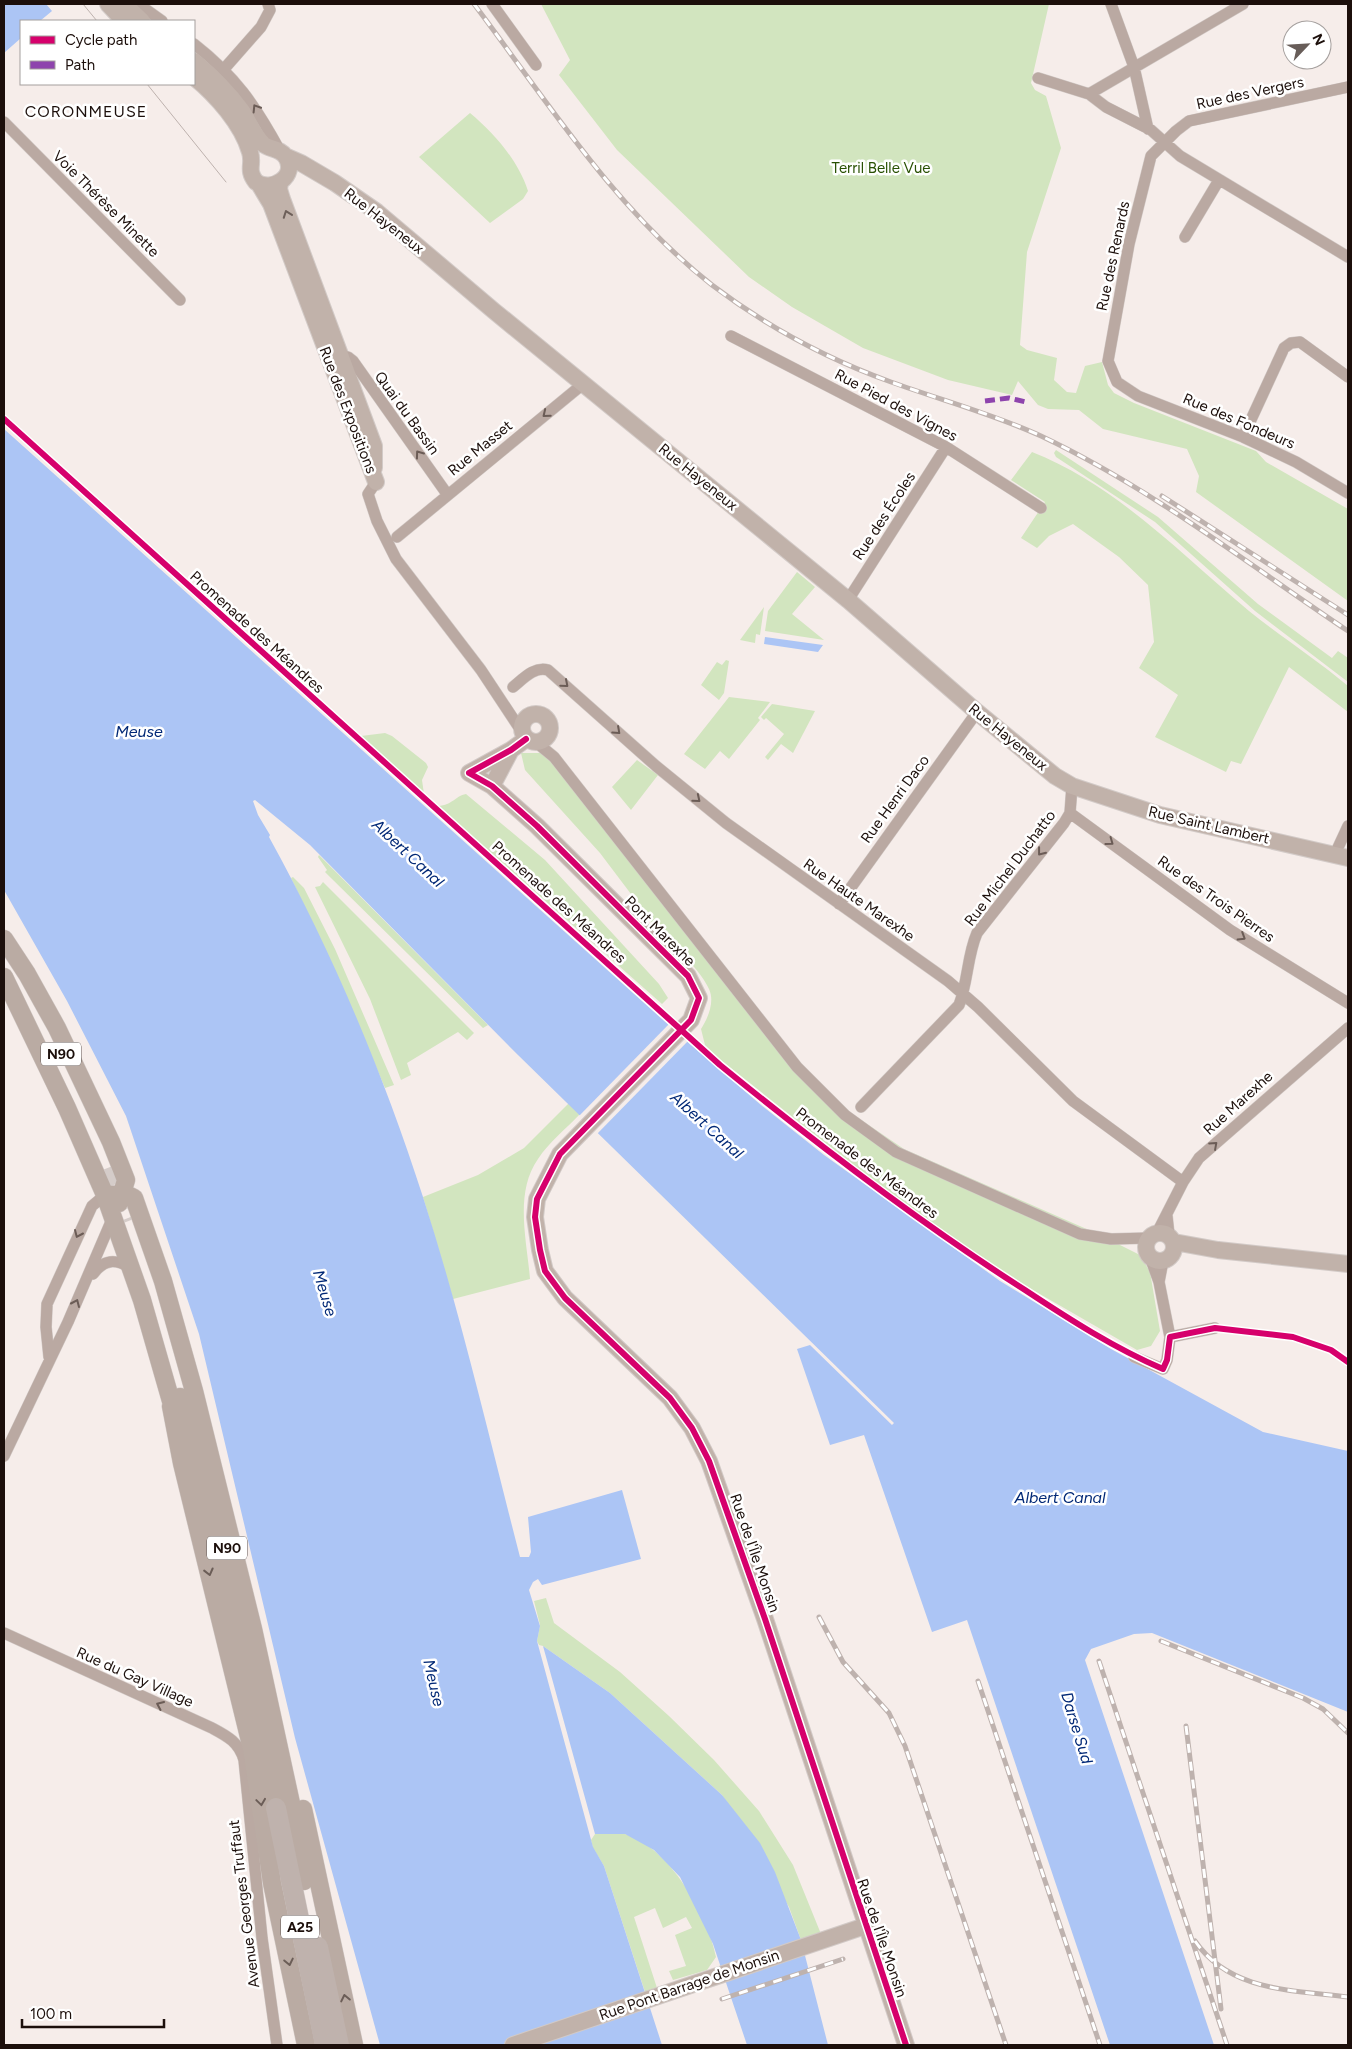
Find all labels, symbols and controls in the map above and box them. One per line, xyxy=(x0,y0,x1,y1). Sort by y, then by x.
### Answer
legend xyxy=(20,20,195,85)
north arrow xyxy=(1282,20,1332,70)
text: Cycle path xyxy=(65,31,137,49)
text: N xyxy=(1308,31,1328,48)
text: Path xyxy=(65,56,95,74)
street label: Rue des Vergers xyxy=(1195,73,1305,113)
district label: CORONMEUSE xyxy=(25,102,147,121)
one-way arrow xyxy=(253,104,262,114)
street label: Voie Thérèse Minette xyxy=(49,147,163,261)
park label: Terril Belle Vue xyxy=(832,159,930,177)
street label: Rue Hayeneux xyxy=(340,184,428,258)
street label: Rue des Renards xyxy=(1093,199,1133,313)
one-way arrow xyxy=(283,210,294,219)
street label: Rue des Expositions xyxy=(315,344,381,476)
street label: Rue Pied des Vignes xyxy=(832,365,960,445)
street label: Quai du Bassin xyxy=(371,368,443,458)
street label: Rue des Fondeurs xyxy=(1180,389,1298,453)
one-way arrow xyxy=(542,409,551,418)
street label: Rue Masset xyxy=(444,416,516,479)
street label: Rue Hayeneux xyxy=(655,440,741,514)
one-way arrow xyxy=(416,450,425,460)
street label: Rue des Écoles xyxy=(849,469,919,563)
street label: Promenade des Méandres xyxy=(186,567,328,697)
one-way arrow xyxy=(559,679,568,688)
street label: Rue Hayeneux xyxy=(965,700,1051,774)
water label: Meuse xyxy=(115,722,163,741)
one-way arrow xyxy=(611,725,620,734)
street label: Rue Henri Daco xyxy=(857,751,933,847)
one-way arrow xyxy=(691,794,700,802)
street label: Rue Saint Lambert xyxy=(1147,802,1272,848)
street label: Rue Michel Duchatto xyxy=(961,806,1060,929)
water label: Albert Canal xyxy=(368,814,448,891)
one-way arrow xyxy=(1104,836,1114,845)
street label: Promenade des Méandres xyxy=(488,837,630,967)
one-way arrow xyxy=(1039,846,1047,855)
street label: Rue des Trois Pierres xyxy=(1154,852,1278,946)
street label: Rue Haute Marexhe xyxy=(800,855,918,945)
street label: Pont Marexhe xyxy=(621,892,699,970)
one-way arrow xyxy=(1236,930,1245,940)
road number: N90 xyxy=(41,1042,81,1066)
street label: Rue Marexhe xyxy=(1200,1067,1276,1139)
water label: Albert Canal xyxy=(666,1087,748,1163)
street label: Promenade des Méandres xyxy=(792,1104,942,1222)
one-way arrow xyxy=(1208,1142,1217,1151)
one-way arrow xyxy=(74,1229,84,1238)
water label: Meuse xyxy=(309,1268,341,1319)
one-way arrow xyxy=(70,1299,81,1308)
water label: Albert Canal xyxy=(1013,1488,1106,1507)
street label: Rue de l'Île Monsin xyxy=(726,1491,784,1615)
road number: N90 xyxy=(207,1536,247,1560)
one-way arrow xyxy=(203,1568,214,1577)
street label: Rue du Gay Village xyxy=(74,1643,196,1711)
water label: Meuse xyxy=(419,1658,449,1709)
water label: Darse Sud xyxy=(1057,1690,1097,1767)
one-way arrow xyxy=(156,1701,165,1712)
one-way arrow xyxy=(255,1798,266,1806)
street label: Avenue Georges Truffaut xyxy=(225,1819,263,1989)
street label: Rue de l'Île Monsin xyxy=(853,1876,911,2000)
road number: A25 xyxy=(281,1915,319,1938)
street label: Rue Pont Barrage de Monsin xyxy=(597,1946,781,2024)
one-way arrow xyxy=(283,1958,294,1966)
one-way arrow xyxy=(340,1993,350,2002)
scale bar xyxy=(22,1996,165,2028)
text: 100 m xyxy=(30,2005,72,2023)

